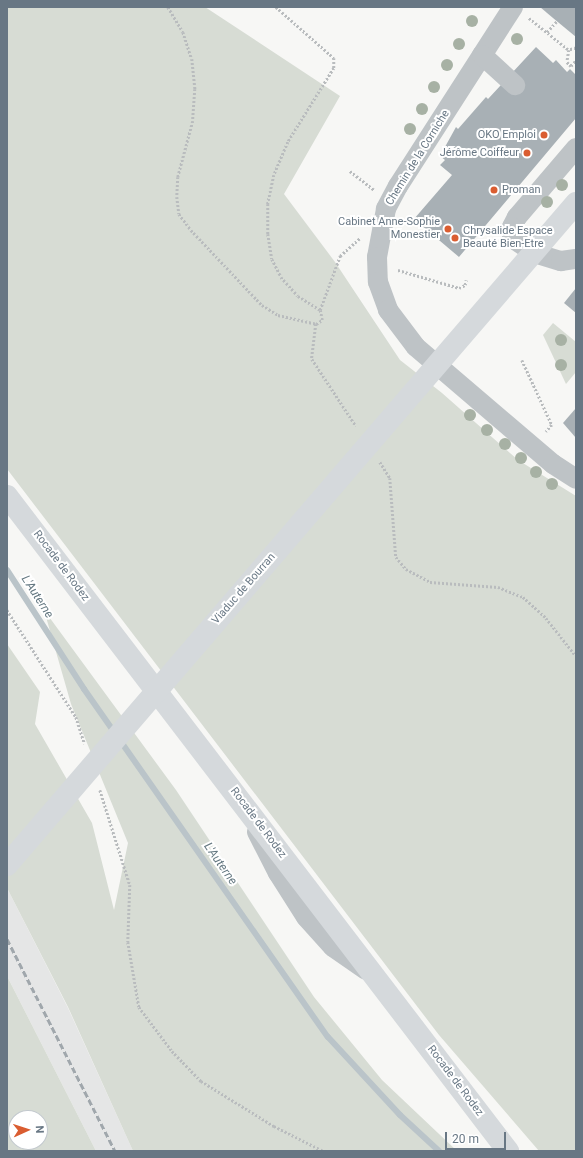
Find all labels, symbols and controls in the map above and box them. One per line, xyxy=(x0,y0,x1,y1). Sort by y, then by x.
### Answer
street label: Chemin de la Corniche xyxy=(383,108,453,208)
place label: OKO Emploi xyxy=(478,128,536,142)
marker: OKO Emploi xyxy=(539,130,549,140)
place label: Jérôme Coiffeur xyxy=(440,146,519,160)
marker: Jérôme Coiffeur xyxy=(522,148,532,158)
place label: Proman xyxy=(502,183,541,197)
marker: Proman xyxy=(489,185,499,195)
place label: Cabinet Anne-Sophie Monestier xyxy=(338,216,440,242)
marker: Cabinet Anne-Sophie Monestier xyxy=(443,224,453,234)
place label: Chrysalide Espace Beauté Bien-Etre xyxy=(463,225,553,251)
marker: Chrysalide Espace Beauté Bien-Etre xyxy=(450,233,460,243)
street label: Rocade de Rodez xyxy=(30,528,92,604)
street label: Viaduc de Bourran xyxy=(210,551,278,627)
water label: L'Auterne xyxy=(18,573,56,621)
street label: Rocade de Rodez xyxy=(227,785,289,861)
water label: L'Auterne xyxy=(200,840,240,888)
street label: Rocade de Rodez xyxy=(424,1043,486,1119)
north arrow xyxy=(8,1110,48,1150)
scale bar xyxy=(447,1124,508,1150)
text: N xyxy=(33,1125,46,1134)
text: 20 m xyxy=(452,1132,479,1146)

